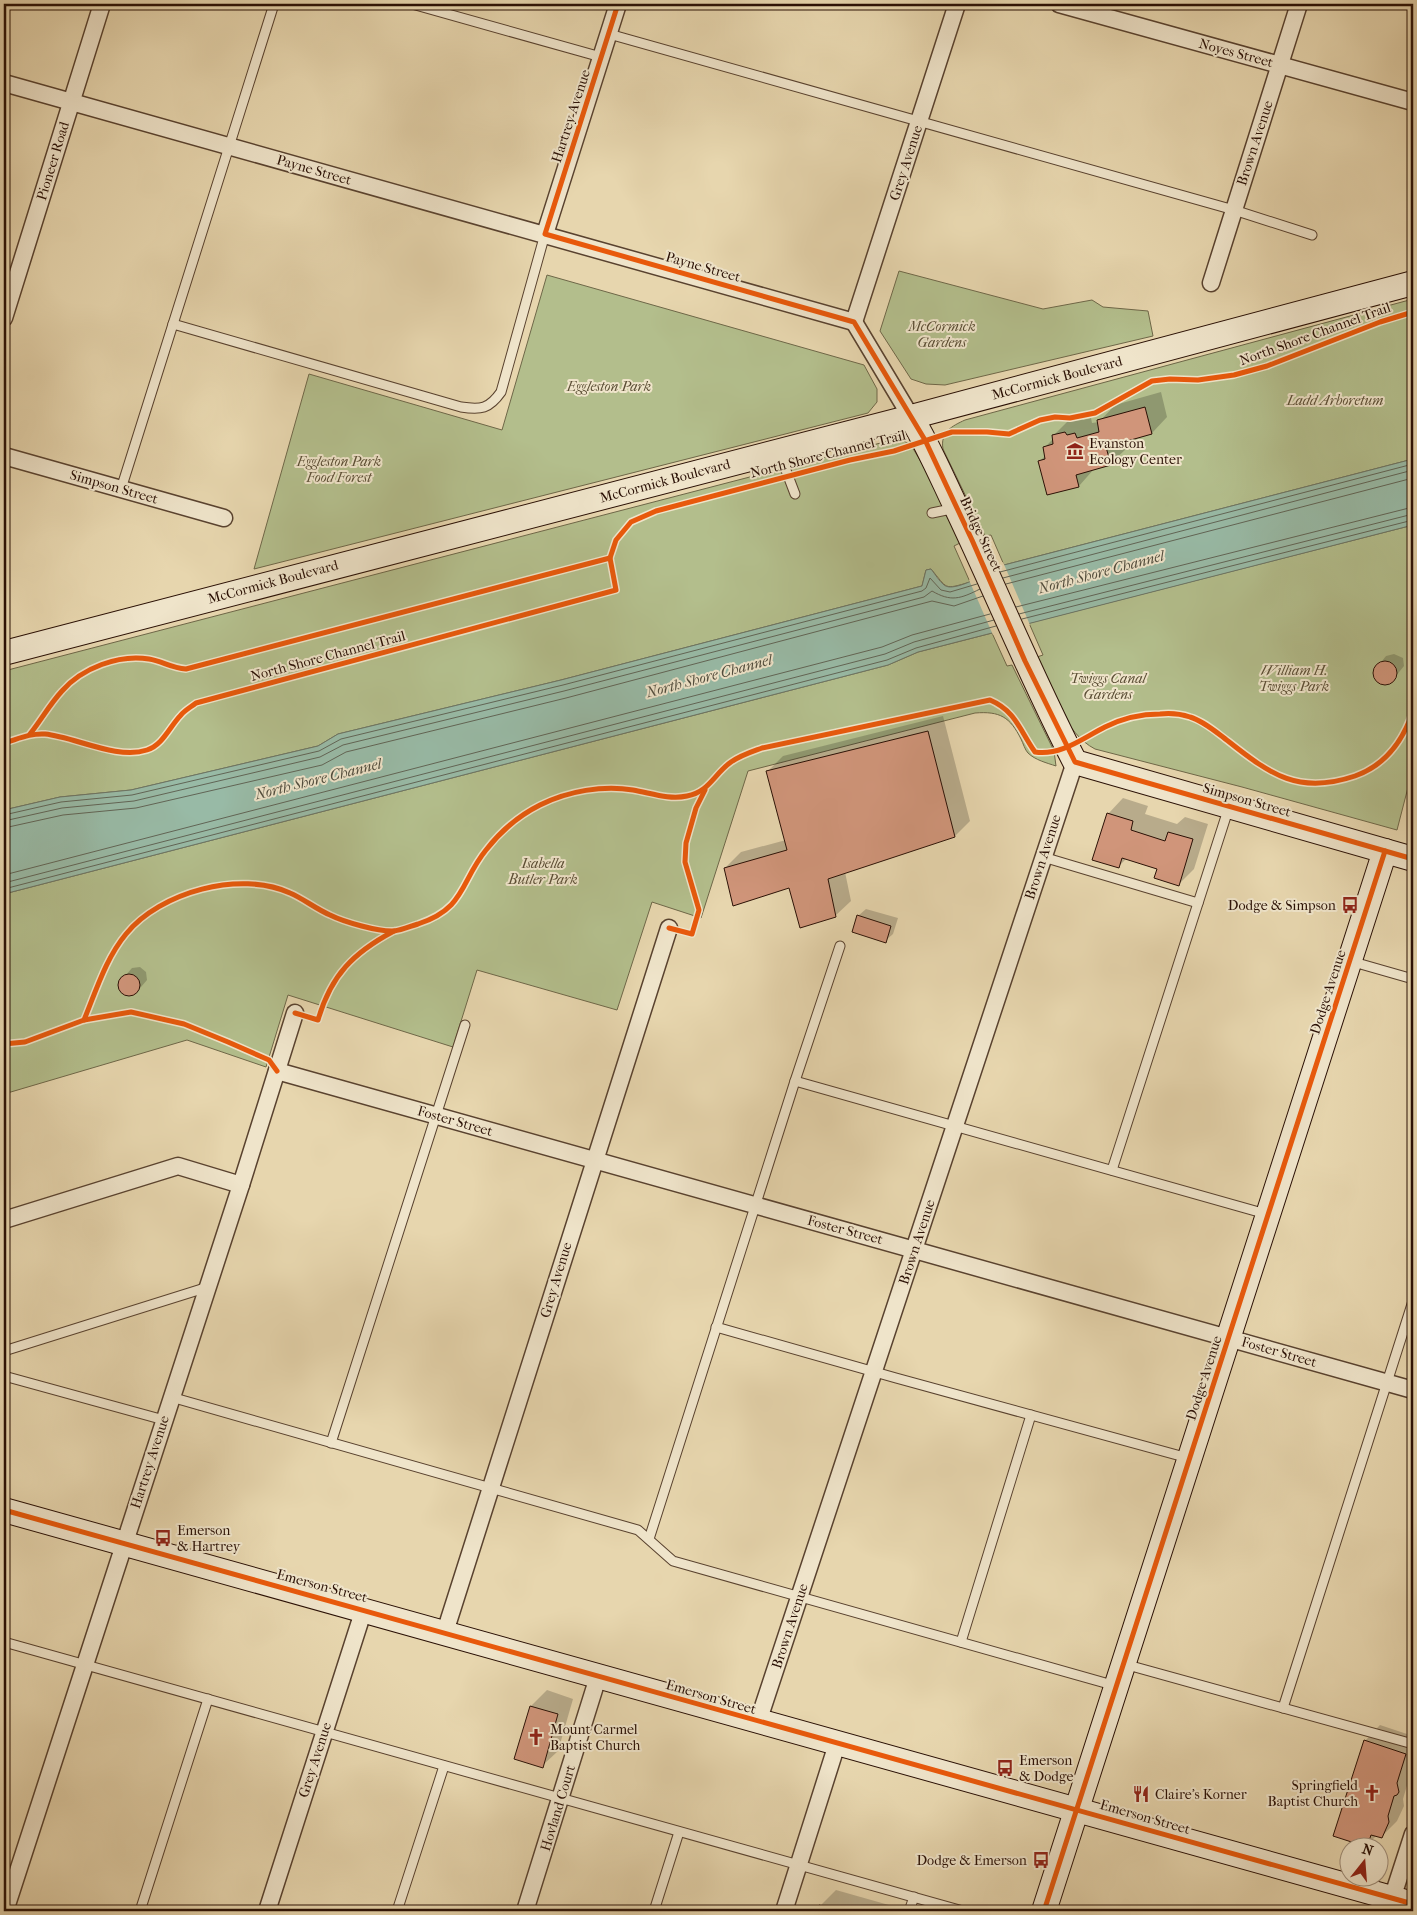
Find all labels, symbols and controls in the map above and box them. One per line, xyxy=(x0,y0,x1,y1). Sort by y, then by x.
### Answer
street label: Noyes Street xyxy=(1197,35,1275,71)
street label: Hartrey Avenue xyxy=(548,67,594,165)
street label: Brown Avenue xyxy=(1233,98,1277,188)
street label: Pioneer Road xyxy=(33,119,73,202)
street label: Grey Avenue xyxy=(886,123,926,203)
street label: Payne Street xyxy=(275,151,353,189)
street label: Payne Street xyxy=(664,248,742,286)
street label: North Shore Channel Trail xyxy=(1237,299,1393,369)
park label: McCormick Gardens xyxy=(908,318,975,351)
street label: McCormick Boulevard xyxy=(990,352,1125,404)
park label: Eggleston Park xyxy=(566,378,651,395)
park label: Ladd Arboretum xyxy=(1286,392,1383,409)
street label: North Shore Channel Trail xyxy=(748,426,908,482)
place label: Evanston Ecology Center xyxy=(1089,435,1182,468)
museum icon: Evanston Ecology Center xyxy=(1065,441,1085,461)
park label: Eggleston Park Food Forest xyxy=(296,453,381,486)
street label: McCormick Boulevard xyxy=(598,455,733,507)
street label: Simpson Street xyxy=(68,466,160,508)
street label: Bridge Street xyxy=(956,494,1006,574)
water label: North Shore Channel xyxy=(1035,546,1168,598)
street label: McCormick Boulevard xyxy=(206,556,341,608)
street label: North Shore Channel Trail xyxy=(249,627,407,685)
water label: North Shore Channel xyxy=(643,650,776,702)
park label: William H. Twiggs Park xyxy=(1259,662,1329,695)
park label: Twiggs Canal Gardens xyxy=(1070,670,1148,703)
water label: North Shore Channel xyxy=(252,754,385,804)
street label: Simpson Street xyxy=(1201,779,1293,821)
street label: Brown Avenue xyxy=(1021,812,1065,902)
park label: Isabella Butler Park xyxy=(507,855,578,888)
bus stop icon: Dodge & Simpson xyxy=(1340,895,1360,915)
place label: Dodge & Simpson xyxy=(1228,897,1336,914)
street label: Dodge Avenue xyxy=(1306,947,1350,1036)
street label: Foster Street xyxy=(415,1102,495,1140)
street label: Brown Avenue xyxy=(895,1197,939,1287)
street label: Foster Street xyxy=(805,1212,885,1248)
street label: Grey Avenue xyxy=(536,1240,576,1320)
street label: Dodge Avenue xyxy=(1182,1333,1226,1422)
street label: Foster Street xyxy=(1239,1333,1319,1371)
street label: Hartrey Avenue xyxy=(127,1413,173,1511)
place label: Emerson & Hartrey xyxy=(177,1522,241,1555)
bus stop icon: Emerson & Hartrey xyxy=(153,1528,173,1548)
street label: Emerson Street xyxy=(275,1566,369,1606)
street label: Brown Avenue xyxy=(768,1581,812,1671)
street label: Emerson Street xyxy=(664,1676,758,1718)
street label: Grey Avenue xyxy=(295,1720,335,1800)
place label: Mount Carmel Baptist Church xyxy=(550,1721,641,1754)
church icon: Mount Carmel Baptist Church xyxy=(526,1727,546,1747)
place label: Emerson & Dodge xyxy=(1019,1752,1073,1785)
bus stop icon: Emerson & Dodge xyxy=(995,1758,1015,1778)
street label: Hovland Court xyxy=(537,1763,579,1853)
place label: Springfield Baptist Church xyxy=(1268,1777,1358,1810)
church icon: Springfield Baptist Church xyxy=(1362,1783,1382,1803)
restaurant icon: Claire's Korner xyxy=(1131,1784,1151,1804)
place label: Claire's Korner xyxy=(1155,1786,1247,1803)
street label: Emerson Street xyxy=(1098,1796,1192,1838)
north arrow xyxy=(1340,1838,1390,1888)
text: N xyxy=(1360,1840,1376,1860)
bus stop icon: Dodge & Emerson xyxy=(1031,1850,1051,1870)
place label: Dodge & Emerson xyxy=(916,1852,1027,1869)

